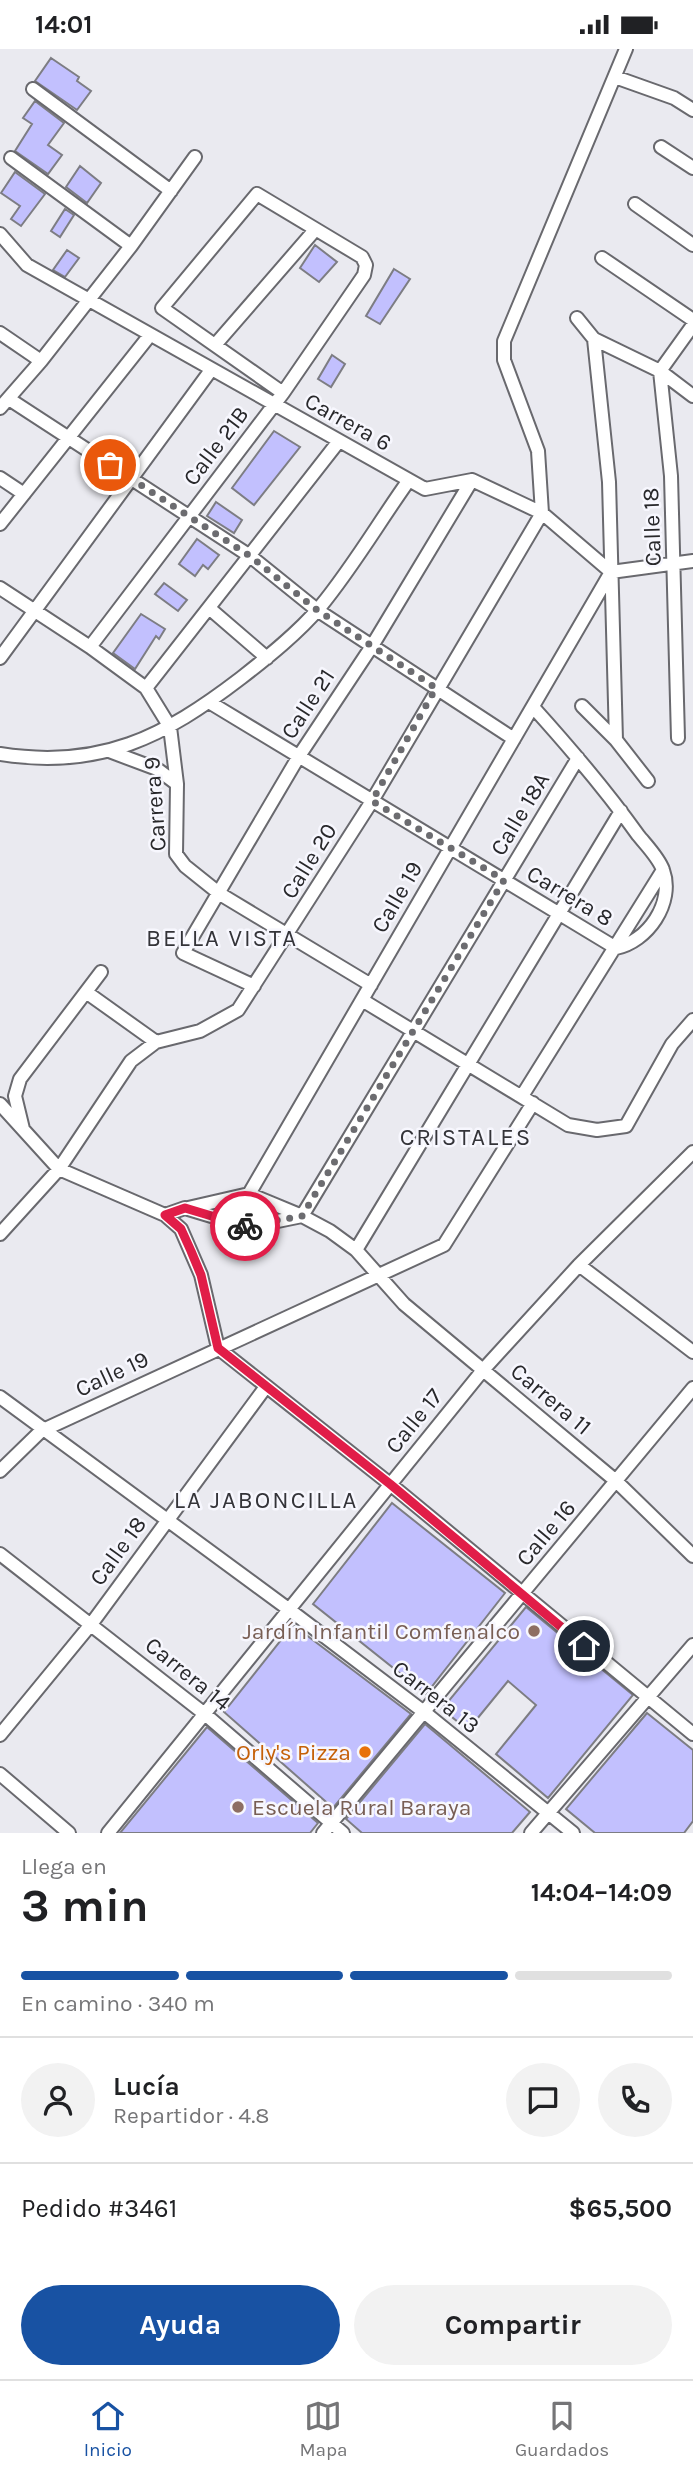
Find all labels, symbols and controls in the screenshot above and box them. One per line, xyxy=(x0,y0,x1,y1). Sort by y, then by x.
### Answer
text: 14:01 xyxy=(35,9,92,40)
street label: Carrera 6 xyxy=(300,387,396,457)
street label: Calle 21B xyxy=(177,401,255,491)
pin xyxy=(80,435,140,495)
icon: bag xyxy=(91,446,129,484)
street label: Calle 18 xyxy=(637,487,667,567)
street label: Calle 21 xyxy=(275,664,341,744)
street label: Carrera 9 xyxy=(138,756,172,852)
street label: Calle 18A xyxy=(485,768,555,860)
street label: Calle 20 xyxy=(275,818,343,904)
street label: Calle 19 xyxy=(366,857,428,937)
street label: Carrera 8 xyxy=(522,860,618,932)
district label: BELLA VISTA xyxy=(146,924,298,952)
district label: CRISTALES xyxy=(400,1123,532,1151)
courier xyxy=(210,1191,280,1261)
icon: bike xyxy=(226,1207,264,1245)
street label: Calle 19 xyxy=(71,1345,153,1403)
street label: Carrera 11 xyxy=(505,1358,597,1440)
street label: Calle 17 xyxy=(380,1383,448,1459)
district label: LA JABONCILLA xyxy=(174,1486,358,1514)
street label: Calle 16 xyxy=(511,1495,581,1571)
street label: Calle 18 xyxy=(84,1511,152,1591)
pin xyxy=(554,1616,614,1676)
place label: Jardín Infantil Comfenalco xyxy=(242,1618,520,1645)
marker: Jardín Infantil Comfenalco xyxy=(526,1623,542,1639)
icon: home xyxy=(565,1627,603,1665)
street label: Carrera 14 xyxy=(140,1631,236,1717)
street label: Carrera 13 xyxy=(387,1655,485,1739)
place label: Orly's Pizza xyxy=(236,1739,351,1766)
marker: Orly's Pizza xyxy=(357,1744,373,1760)
place label: Escuela Rural Baraya xyxy=(252,1794,471,1821)
marker: Escuela Rural Baraya xyxy=(230,1799,246,1815)
text: Llega en xyxy=(21,1853,107,1880)
text: 14:04–14:09 xyxy=(531,1877,672,1908)
text: 3 min xyxy=(21,1879,149,1933)
text: En camino · 340 m xyxy=(21,1990,215,2017)
button: person xyxy=(21,2063,95,2137)
button: chat xyxy=(506,2063,580,2137)
button: phone xyxy=(598,2063,672,2137)
text: Lucía xyxy=(113,2071,180,2102)
text: Repartidor · 4.8 xyxy=(113,2102,269,2129)
text: Pedido #3461 xyxy=(21,2193,177,2224)
text: $65,500 xyxy=(569,2193,672,2224)
button: Ayuda xyxy=(21,2285,340,2365)
button: Compartir xyxy=(354,2285,672,2365)
tab: Inicio xyxy=(84,2397,132,2461)
tab: Mapa xyxy=(299,2397,348,2461)
tab: Guardados xyxy=(515,2397,609,2461)

